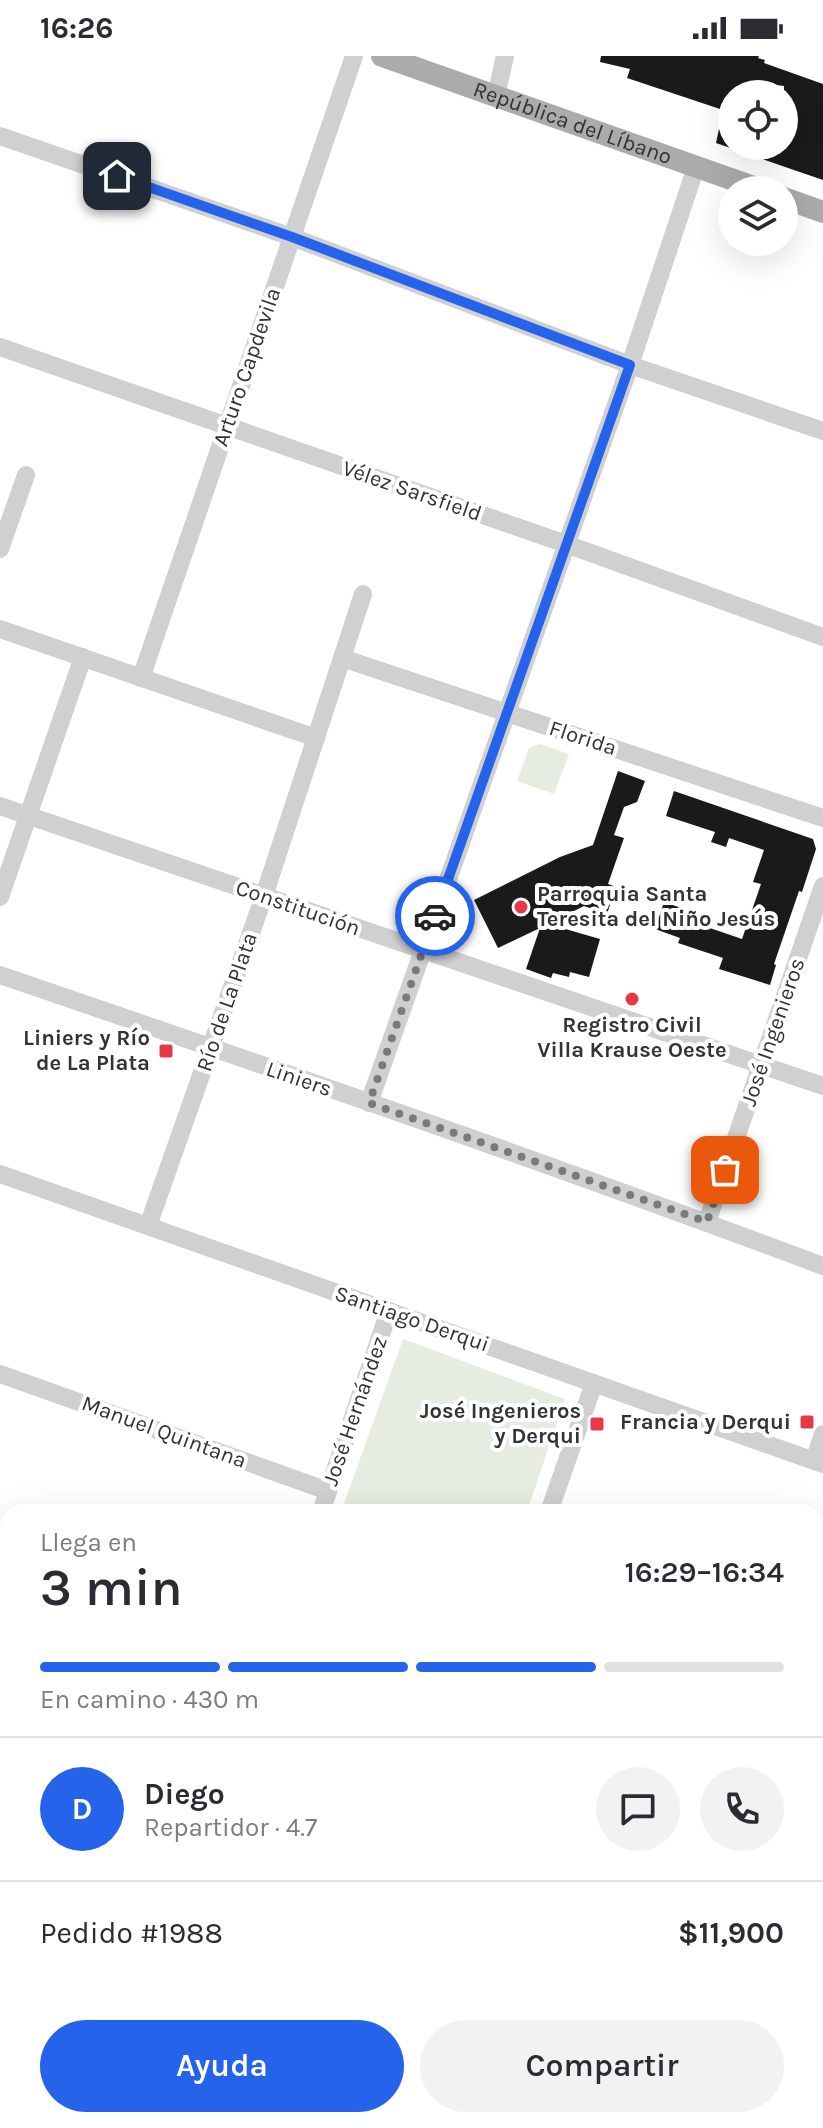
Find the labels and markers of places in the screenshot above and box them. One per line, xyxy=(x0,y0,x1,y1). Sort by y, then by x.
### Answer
pin xyxy=(83,142,151,210)
place label: Parroquia Santa Teresita del Niño Jesús xyxy=(537,881,775,932)
marker: Parroquia Santa Teresita del Niño Jesús xyxy=(512,898,530,916)
marker: Registro Civil Villa Krause Oeste xyxy=(623,990,641,1008)
place label: Registro Civil Villa Krause Oeste xyxy=(537,1012,727,1063)
place label: Liniers y Río de La Plata xyxy=(23,1025,150,1076)
marker: Liniers y Río de La Plata xyxy=(157,1042,175,1060)
pin xyxy=(691,1136,759,1204)
place label: José Ingenieros y Derqui xyxy=(420,1398,581,1449)
place label: Francia y Derqui xyxy=(620,1409,791,1435)
marker: Francia y Derqui xyxy=(798,1413,816,1431)
marker: José Ingenieros y Derqui xyxy=(588,1415,606,1433)

